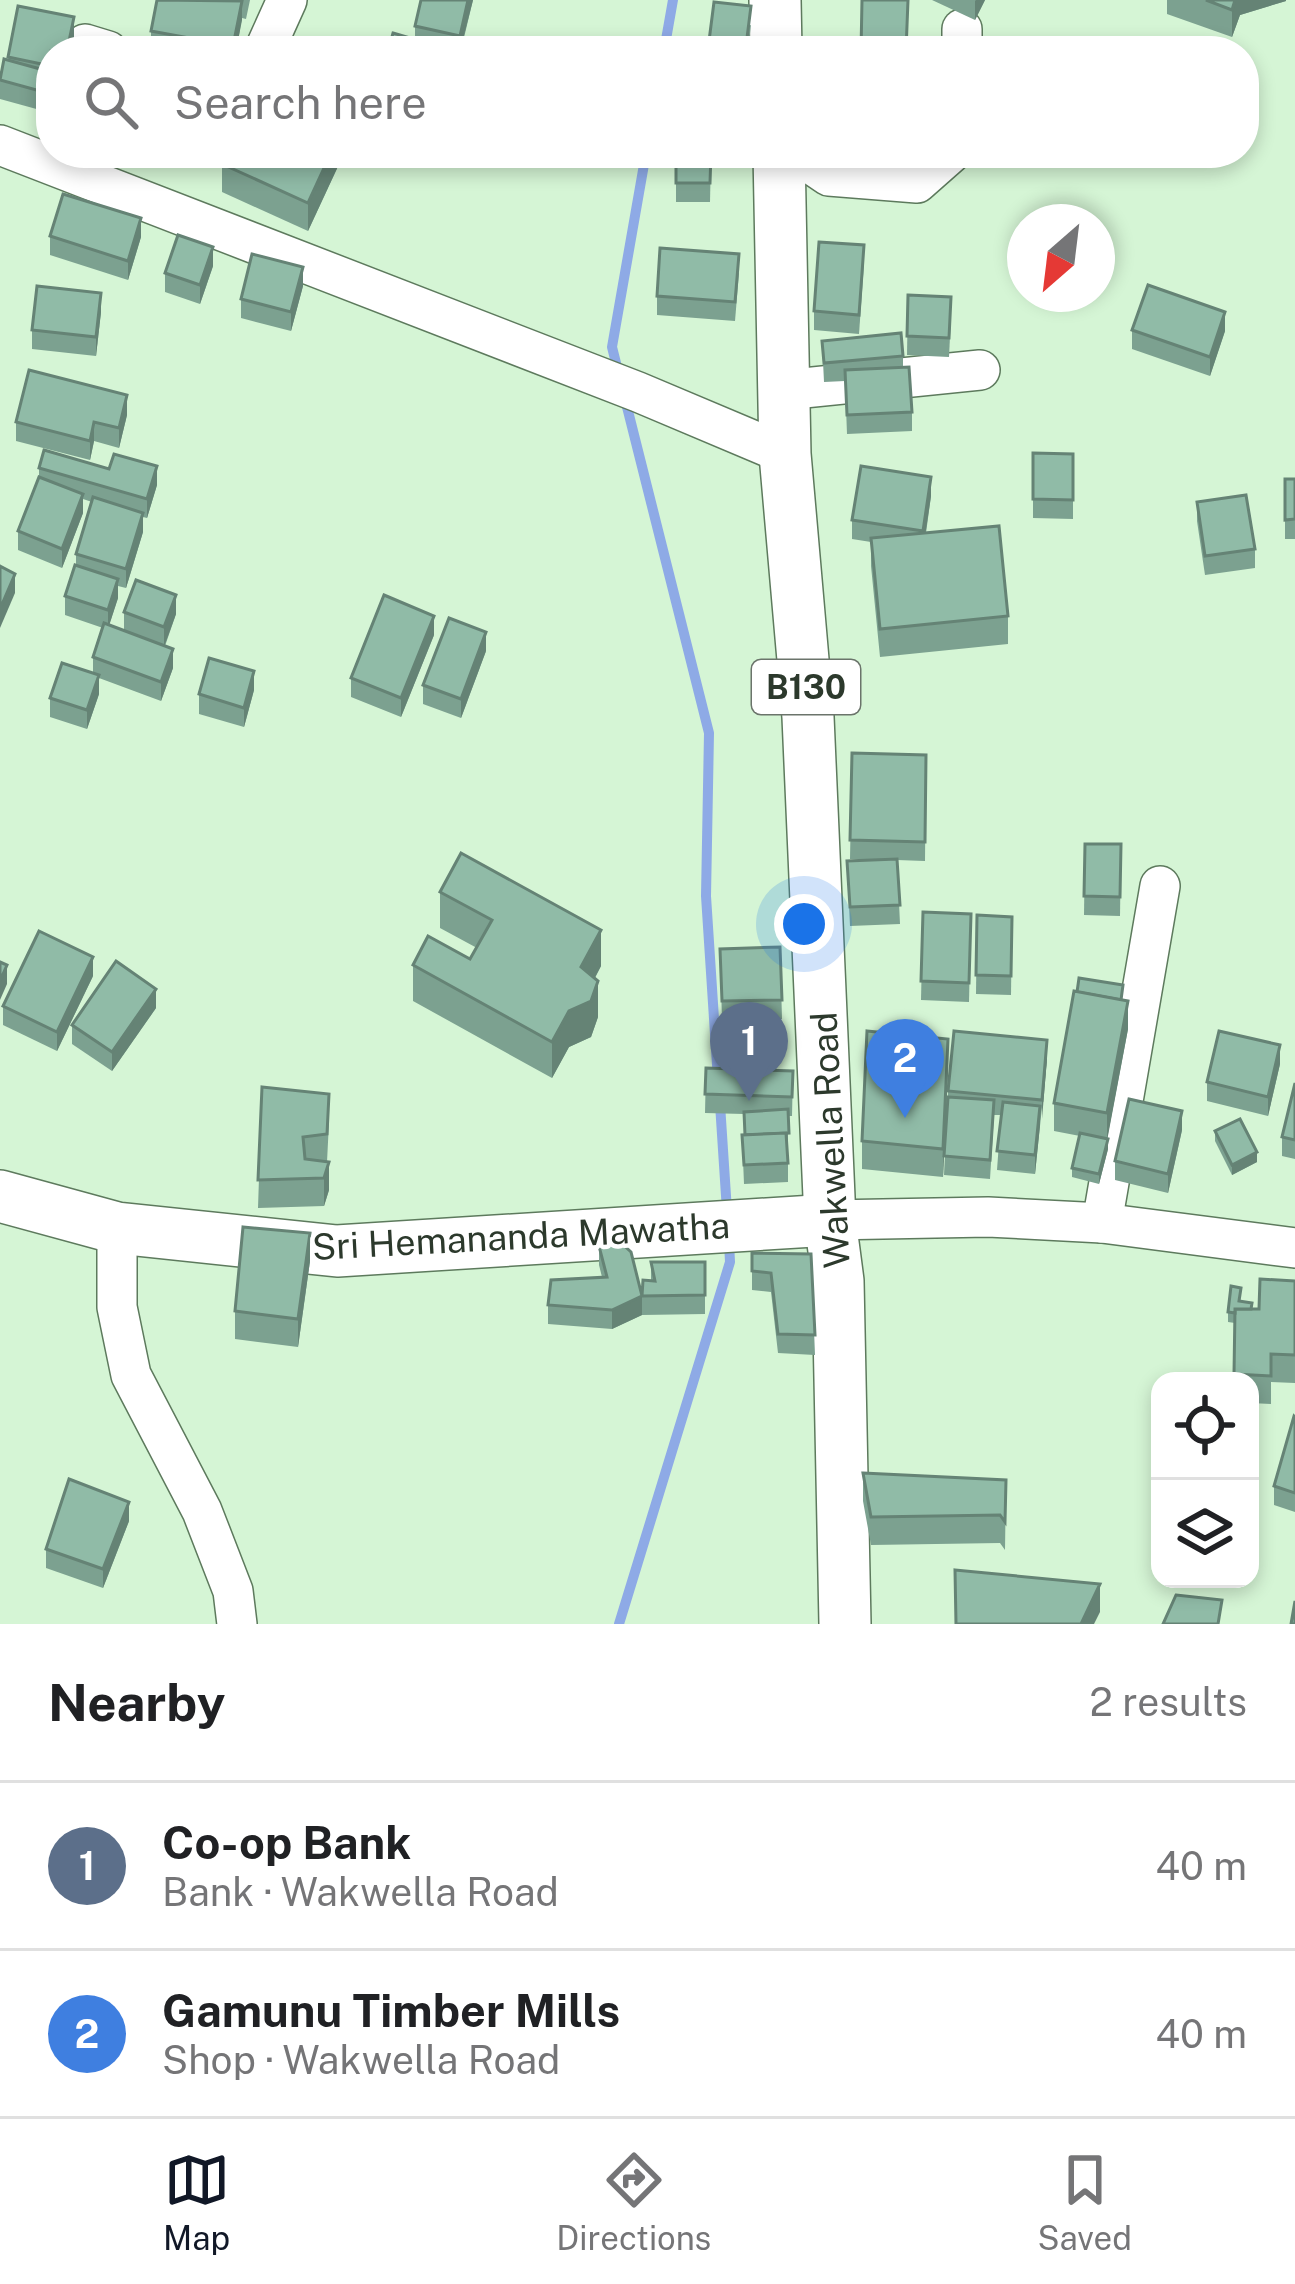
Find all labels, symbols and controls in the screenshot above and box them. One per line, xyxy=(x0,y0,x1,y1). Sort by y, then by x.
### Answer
search box xyxy=(36,36,1259,168)
icon: search xyxy=(78,69,144,135)
text: Search here xyxy=(174,76,427,129)
north arrow xyxy=(1007,204,1115,312)
road number: B130 xyxy=(752,660,860,714)
your location xyxy=(774,894,834,954)
pin: 1 xyxy=(710,1002,788,1101)
street label: Wakwella Road xyxy=(802,1011,858,1269)
pin: 2 xyxy=(866,1019,944,1118)
street label: Sri Hemananda Mawatha xyxy=(311,1204,731,1268)
map controls xyxy=(1151,1372,1259,1588)
button: locate xyxy=(1151,1372,1259,1480)
button: layers xyxy=(1151,1480,1259,1588)
text: Nearby xyxy=(48,1673,225,1732)
text: 2 results xyxy=(1090,1679,1247,1725)
text: Co-op Bank xyxy=(162,1816,411,1869)
text: 1 xyxy=(79,1843,95,1889)
text: 40 m xyxy=(1155,1843,1247,1889)
text: Bank · Wakwella Road xyxy=(162,1869,559,1915)
text: Gamunu Timber Mills xyxy=(162,1984,620,2037)
text: 2 xyxy=(75,2011,99,2057)
text: 40 m xyxy=(1155,2011,1247,2057)
text: Shop · Wakwella Road xyxy=(162,2037,560,2083)
tab: Map xyxy=(163,2147,230,2257)
tab: Directions xyxy=(556,2147,711,2257)
tab: Saved xyxy=(1038,2147,1132,2257)

